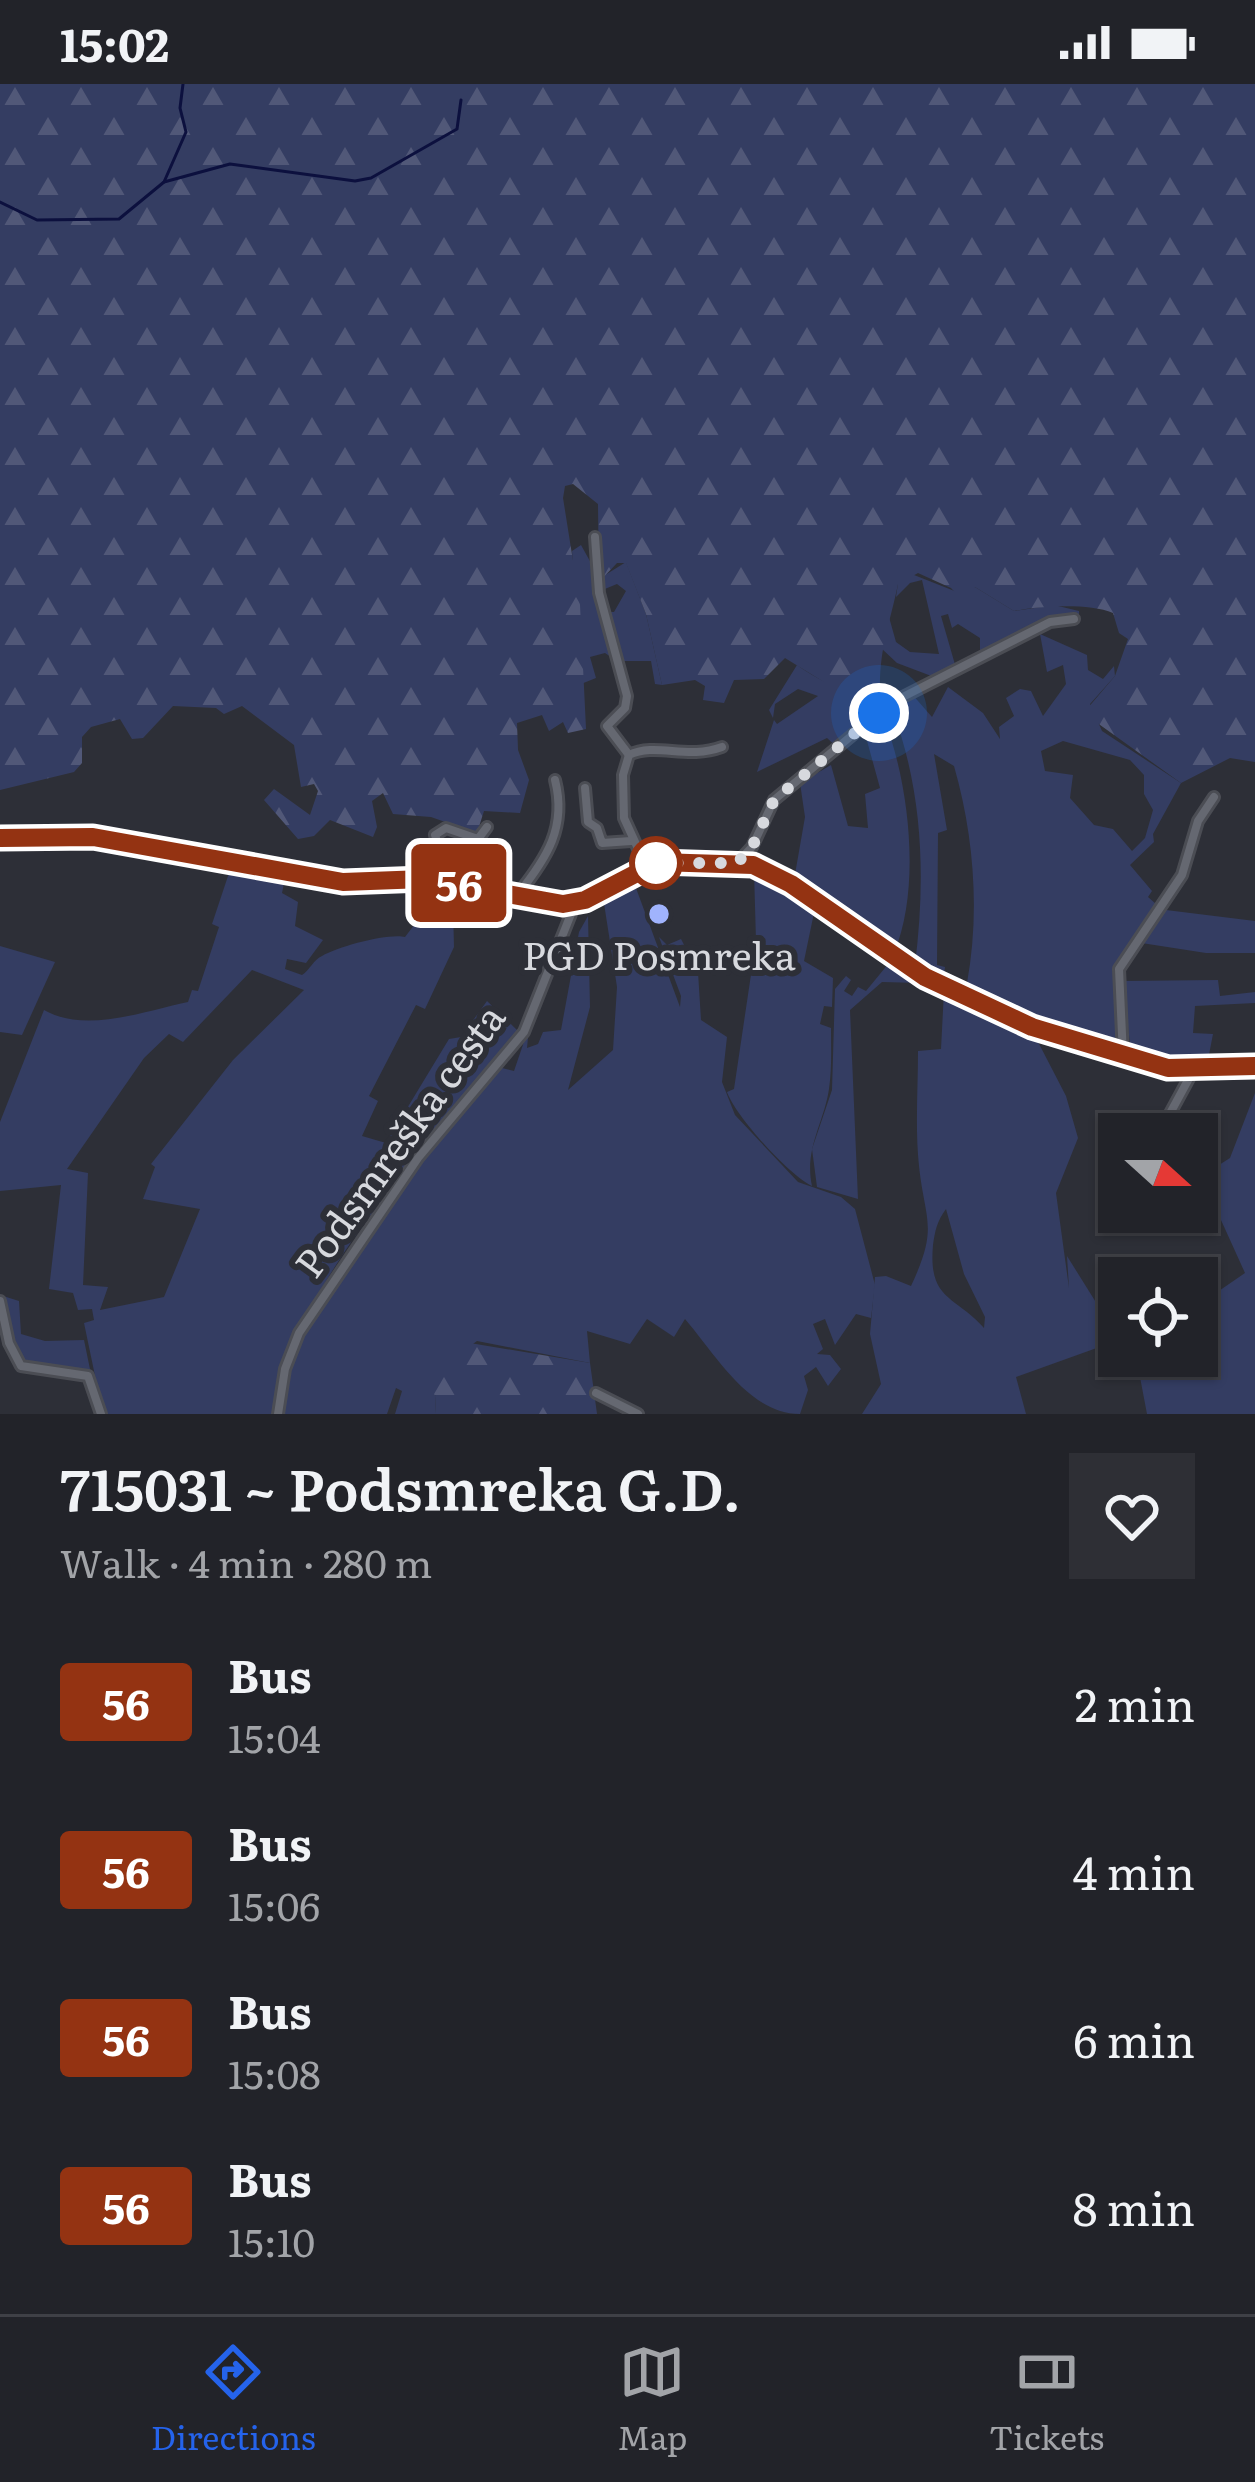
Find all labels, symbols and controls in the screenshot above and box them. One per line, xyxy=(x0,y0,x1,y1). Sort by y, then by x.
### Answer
text: 15:02 xyxy=(60,9,169,76)
your location xyxy=(849,683,909,743)
unlabelled marker xyxy=(631,838,681,888)
line badge: 56 xyxy=(405,844,513,922)
text: 56 xyxy=(435,852,483,914)
marker: PGD Posmreka xyxy=(646,901,672,927)
place label: PGD Posmreka xyxy=(522,924,796,982)
street label: Podsmreška cesta xyxy=(278,990,517,1288)
north arrow xyxy=(1098,1113,1218,1233)
map controls xyxy=(1098,1113,1218,1377)
button: locate xyxy=(1098,1257,1218,1377)
text: 715031 ~ Podsmreka G.D. xyxy=(60,1444,741,1529)
button: heart xyxy=(1069,1453,1195,1579)
text: Walk · 4 min · 280 m xyxy=(60,1532,432,1590)
text: Bus xyxy=(228,1640,312,1707)
text: 2 min xyxy=(1075,1669,1195,1736)
text: 56 xyxy=(102,1671,150,1733)
text: 15:04 xyxy=(228,1707,321,1765)
text: Bus xyxy=(228,1808,312,1875)
text: 4 min xyxy=(1073,1837,1195,1904)
text: 56 xyxy=(102,1839,150,1901)
text: 15:06 xyxy=(228,1875,320,1933)
text: Bus xyxy=(228,1976,312,2043)
text: 6 min xyxy=(1073,2005,1195,2072)
text: 56 xyxy=(102,2007,150,2069)
text: 15:08 xyxy=(228,2043,321,2101)
text: Bus xyxy=(228,2144,312,2211)
text: 8 min xyxy=(1073,2173,1195,2240)
text: 56 xyxy=(102,2175,150,2237)
text: 15:10 xyxy=(228,2211,315,2269)
tab: Directions xyxy=(151,2339,316,2460)
tab: Map xyxy=(617,2339,687,2460)
tab: Tickets xyxy=(989,2339,1104,2460)

